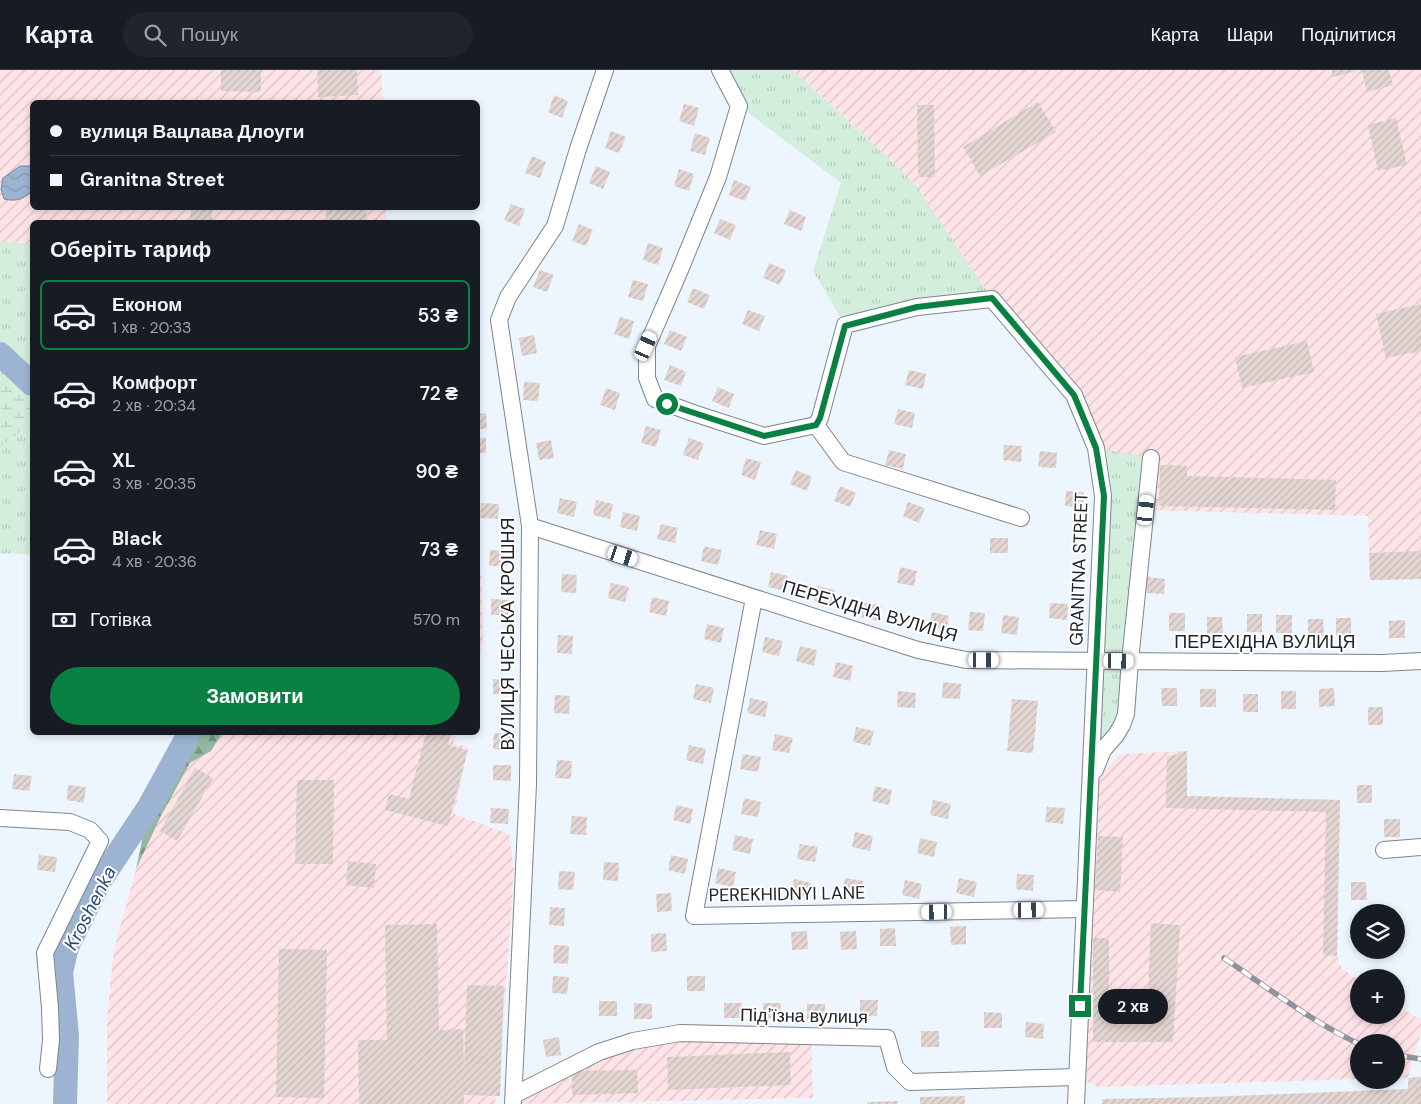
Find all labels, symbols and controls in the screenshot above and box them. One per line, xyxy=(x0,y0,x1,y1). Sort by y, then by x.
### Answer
search box xyxy=(123,12,473,57)
text: Карта xyxy=(25,19,93,50)
icon: search xyxy=(141,21,169,49)
text: Пошук xyxy=(181,22,238,47)
text: Карта xyxy=(1151,23,1199,47)
text: Шари xyxy=(1227,23,1273,47)
text: Поділитися xyxy=(1301,23,1396,47)
text: вулиця Вацлава Длоуги xyxy=(80,119,304,144)
text: Granitna Street xyxy=(80,167,224,192)
text: Оберіть тариф xyxy=(50,235,211,264)
text: Економ xyxy=(112,292,182,317)
icon: car xyxy=(52,293,97,338)
text: 53 ₴ xyxy=(418,303,458,328)
text: 1 хв · 20:33 xyxy=(112,317,192,338)
car xyxy=(633,329,658,363)
text: Комфорт xyxy=(112,370,197,395)
icon: car xyxy=(52,371,97,416)
text: 72 ₴ xyxy=(420,381,458,406)
route start xyxy=(656,393,678,415)
text: 2 хв · 20:34 xyxy=(112,395,196,416)
text: XL xyxy=(112,448,135,473)
icon: car xyxy=(52,449,97,494)
text: 90 ₴ xyxy=(415,459,458,484)
text: 3 хв · 20:35 xyxy=(112,473,196,494)
street label: GRANITNA STREET xyxy=(1064,492,1094,646)
car xyxy=(1136,494,1155,526)
street label: ВУЛИЦЯ ЧЕСЬКА КРОШНЯ xyxy=(496,518,520,750)
text: Black xyxy=(112,526,163,551)
icon: car xyxy=(52,527,97,572)
text: 73 ₴ xyxy=(419,537,458,562)
car xyxy=(606,544,639,568)
text: 4 хв · 20:36 xyxy=(112,551,197,572)
street label: ПЕРЕХІДНА ВУЛИЦЯ xyxy=(780,574,960,648)
icon: cash xyxy=(50,606,78,634)
text: Готівка xyxy=(90,607,151,632)
text: 570 m xyxy=(413,609,460,630)
street label: ПЕРЕХІДНА ВУЛИЦЯ xyxy=(1174,630,1356,654)
car xyxy=(969,653,999,668)
car xyxy=(1103,653,1134,669)
button: Замовити xyxy=(50,667,460,725)
water label: Kroshenka xyxy=(58,862,122,954)
street label: PEREKHIDNYI LANE xyxy=(708,881,866,907)
car xyxy=(1013,902,1044,918)
car xyxy=(921,904,952,920)
map controls xyxy=(1350,904,1405,1089)
button: layers xyxy=(1350,904,1405,959)
button: + xyxy=(1350,969,1405,1024)
callout: 2 хв xyxy=(1098,988,1168,1024)
route end xyxy=(1069,995,1091,1017)
text: 2 хв xyxy=(1117,996,1149,1017)
street label: Підʼїзна вулиця xyxy=(740,1003,868,1029)
button: − xyxy=(1350,1034,1405,1089)

